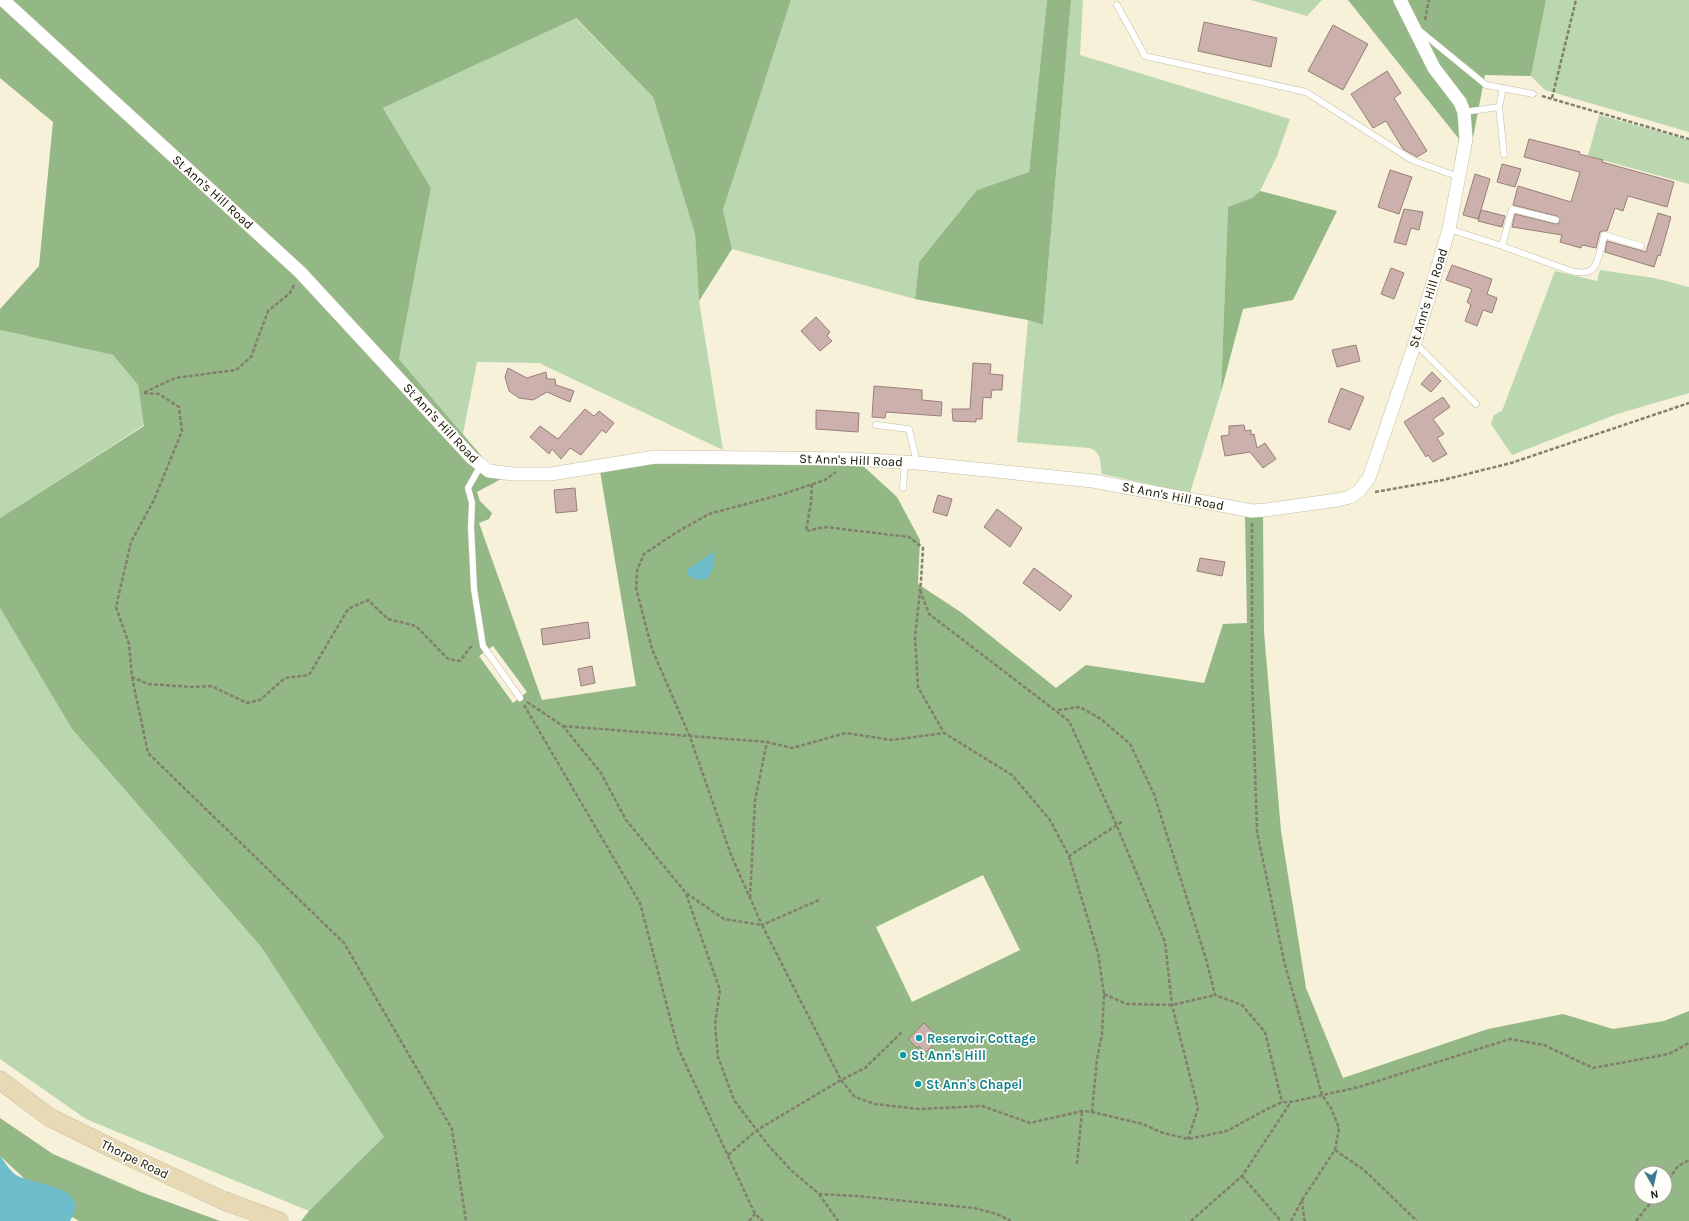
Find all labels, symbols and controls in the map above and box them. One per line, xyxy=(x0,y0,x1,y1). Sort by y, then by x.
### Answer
street label: St Ann's Hill Road xyxy=(170,152,256,232)
street label: St Ann's Hill Road xyxy=(1406,246,1450,350)
street label: St Ann's Hill Road xyxy=(400,380,482,466)
street label: St Ann's Hill Road xyxy=(799,451,903,469)
street label: St Ann's Hill Road xyxy=(1121,479,1225,513)
place label: Reservoir Cottage xyxy=(927,1031,1036,1046)
marker: Reservoir Cottage xyxy=(914,1033,924,1043)
place label: St Ann's Hill xyxy=(911,1048,986,1063)
marker: St Ann's Hill xyxy=(898,1050,908,1060)
place label: St Ann's Chapel xyxy=(926,1077,1022,1092)
marker: St Ann's Chapel xyxy=(913,1079,923,1089)
street label: Thorpe Road xyxy=(99,1136,171,1182)
north arrow xyxy=(1633,1165,1673,1205)
text: N xyxy=(1650,1187,1659,1201)

